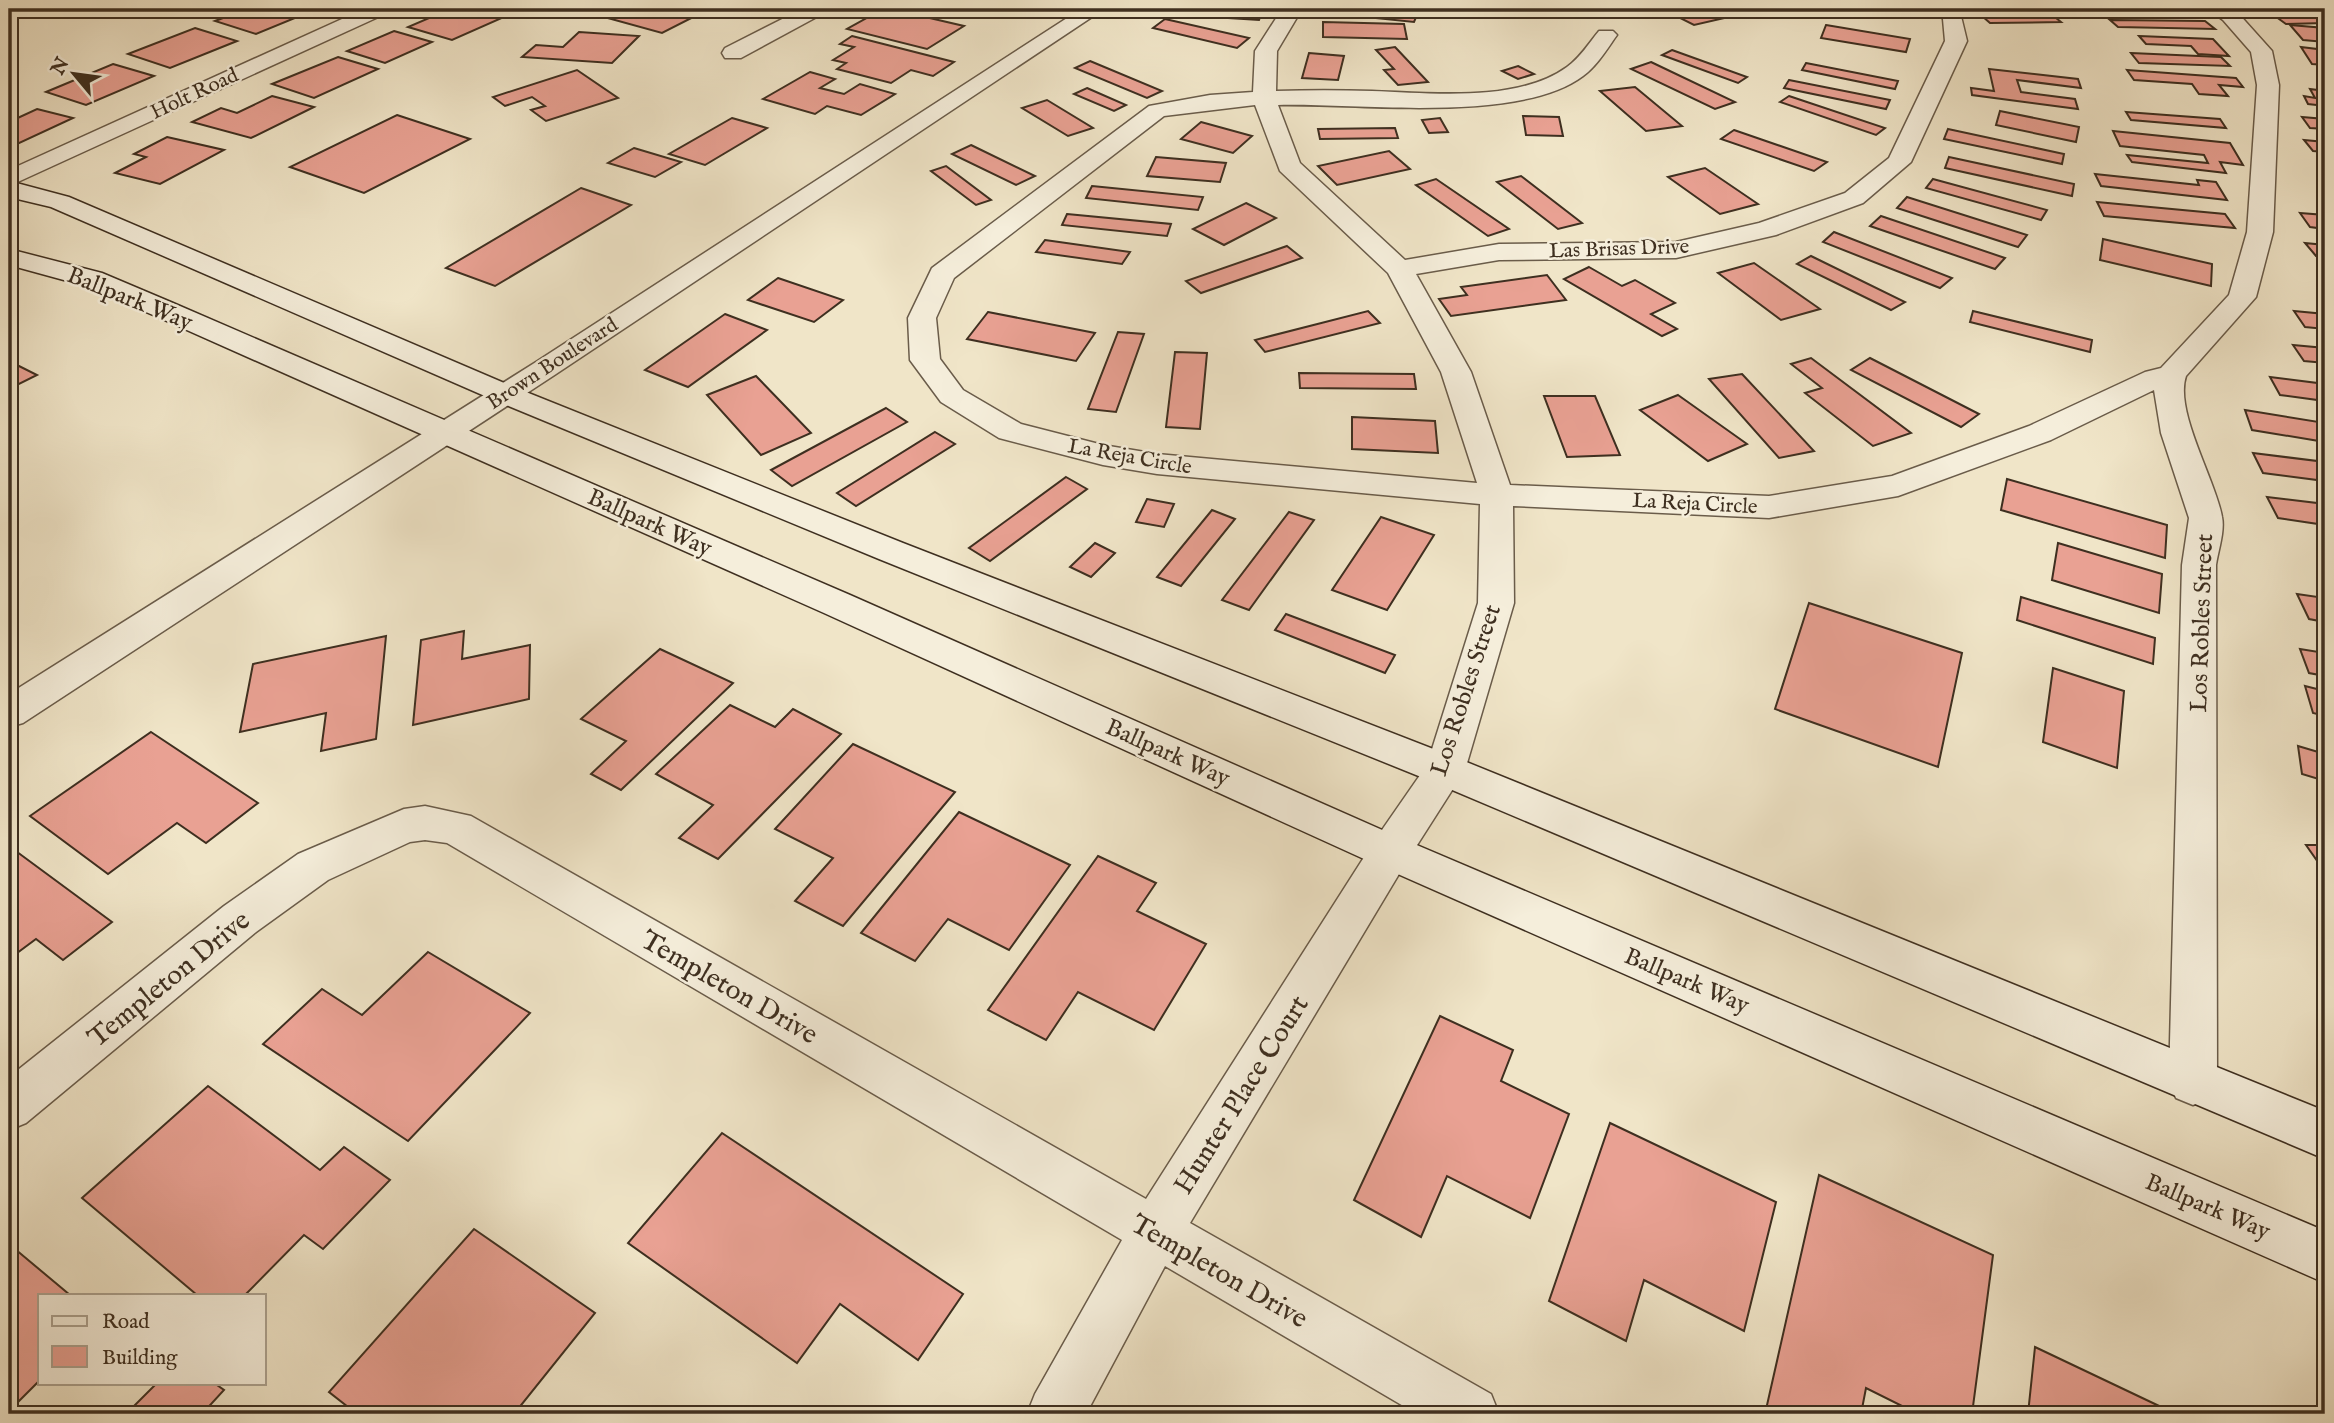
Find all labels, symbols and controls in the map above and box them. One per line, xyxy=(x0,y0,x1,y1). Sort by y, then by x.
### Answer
north arrow xyxy=(38,38,108,108)
text: N xyxy=(46,53,76,81)
street label: Holt Road xyxy=(146,62,244,126)
street label: Las Brisas Drive xyxy=(1548,234,1690,265)
street label: Ballpark Way xyxy=(62,260,197,339)
street label: Brown Boulevard xyxy=(482,311,624,417)
street label: La Reja Circle xyxy=(1066,433,1194,482)
street label: Ballpark Way xyxy=(582,482,717,565)
street label: La Reja Circle xyxy=(1632,488,1759,521)
street label: Los Robles Street xyxy=(2184,533,2221,713)
street label: Los Robles Street xyxy=(1424,601,1509,780)
street label: Ballpark Way xyxy=(1100,712,1235,795)
street label: Templeton Drive xyxy=(81,904,258,1056)
street label: Templeton Drive xyxy=(634,923,824,1053)
street label: Ballpark Way xyxy=(1619,941,1754,1022)
street label: Hunter Place Court xyxy=(1167,989,1318,1201)
street label: Ballpark Way xyxy=(2140,1167,2275,1248)
street label: Templeton Drive xyxy=(1124,1207,1314,1337)
legend xyxy=(38,1294,266,1384)
text: Road xyxy=(102,1309,150,1336)
text: Building xyxy=(102,1345,178,1372)

